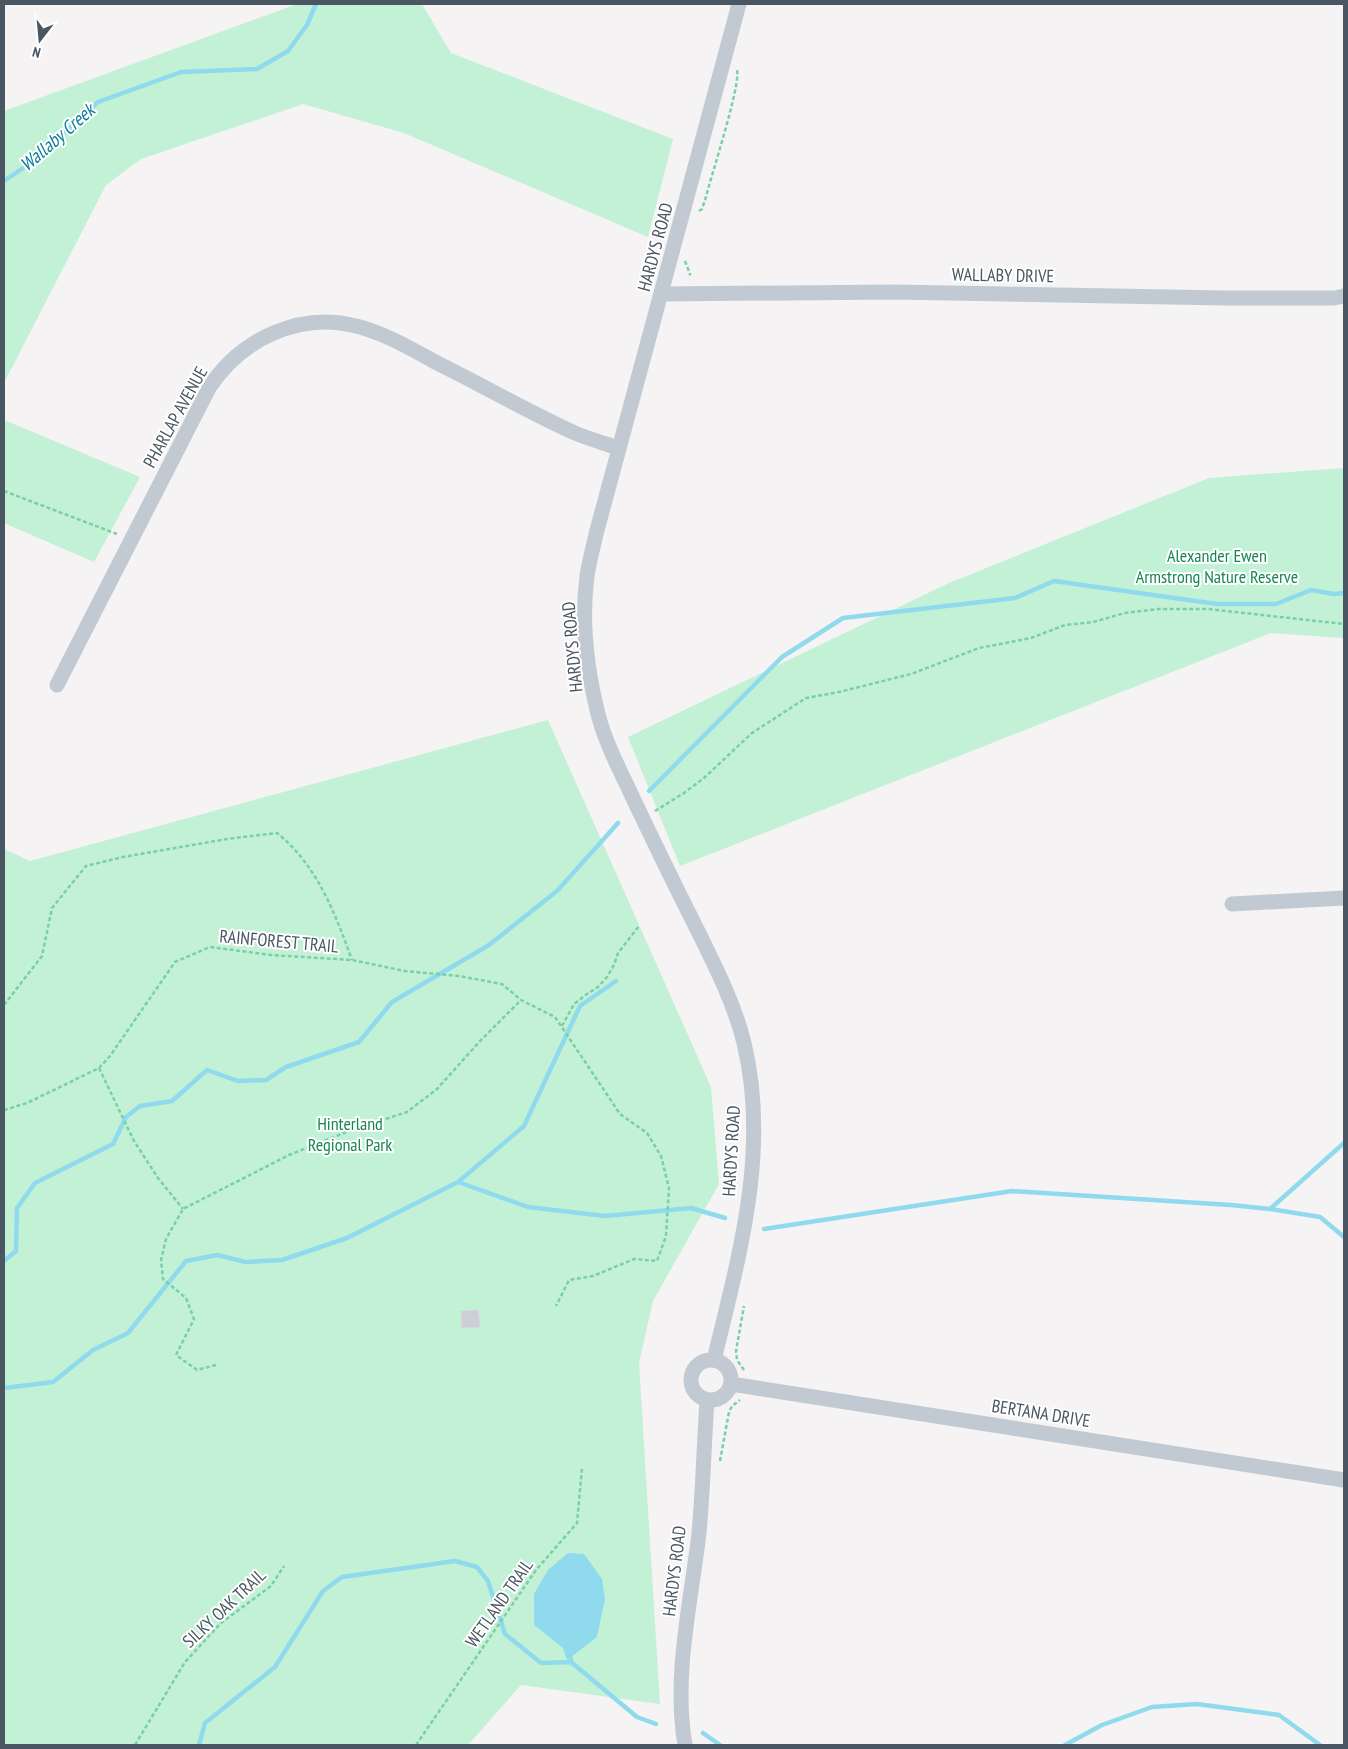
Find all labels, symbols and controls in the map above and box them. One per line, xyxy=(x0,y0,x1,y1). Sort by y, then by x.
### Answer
north arrow xyxy=(15,15,65,65)
text: N xyxy=(30,43,43,62)
water label: Wallaby Creek xyxy=(15,96,101,176)
street label: HARDYS ROAD xyxy=(632,200,678,294)
street label: WALLABY DRIVE xyxy=(952,263,1054,287)
street label: PHARLAP AVENUE xyxy=(138,362,212,472)
park label: Alexander Ewen Armstrong Nature Reserve xyxy=(1136,544,1298,588)
street label: HARDYS ROAD xyxy=(557,601,587,693)
street label: RAINFOREST TRAIL xyxy=(219,924,340,958)
street label: HARDYS ROAD xyxy=(717,1105,745,1197)
park label: Hinterland Regional Park xyxy=(308,1112,392,1156)
street label: BERTANA DRIVE xyxy=(990,1394,1092,1432)
street label: HARDYS ROAD xyxy=(657,1524,691,1618)
street label: WETLAND TRAIL xyxy=(460,1554,538,1652)
street label: SILKY OAK TRAIL xyxy=(177,1563,271,1652)

